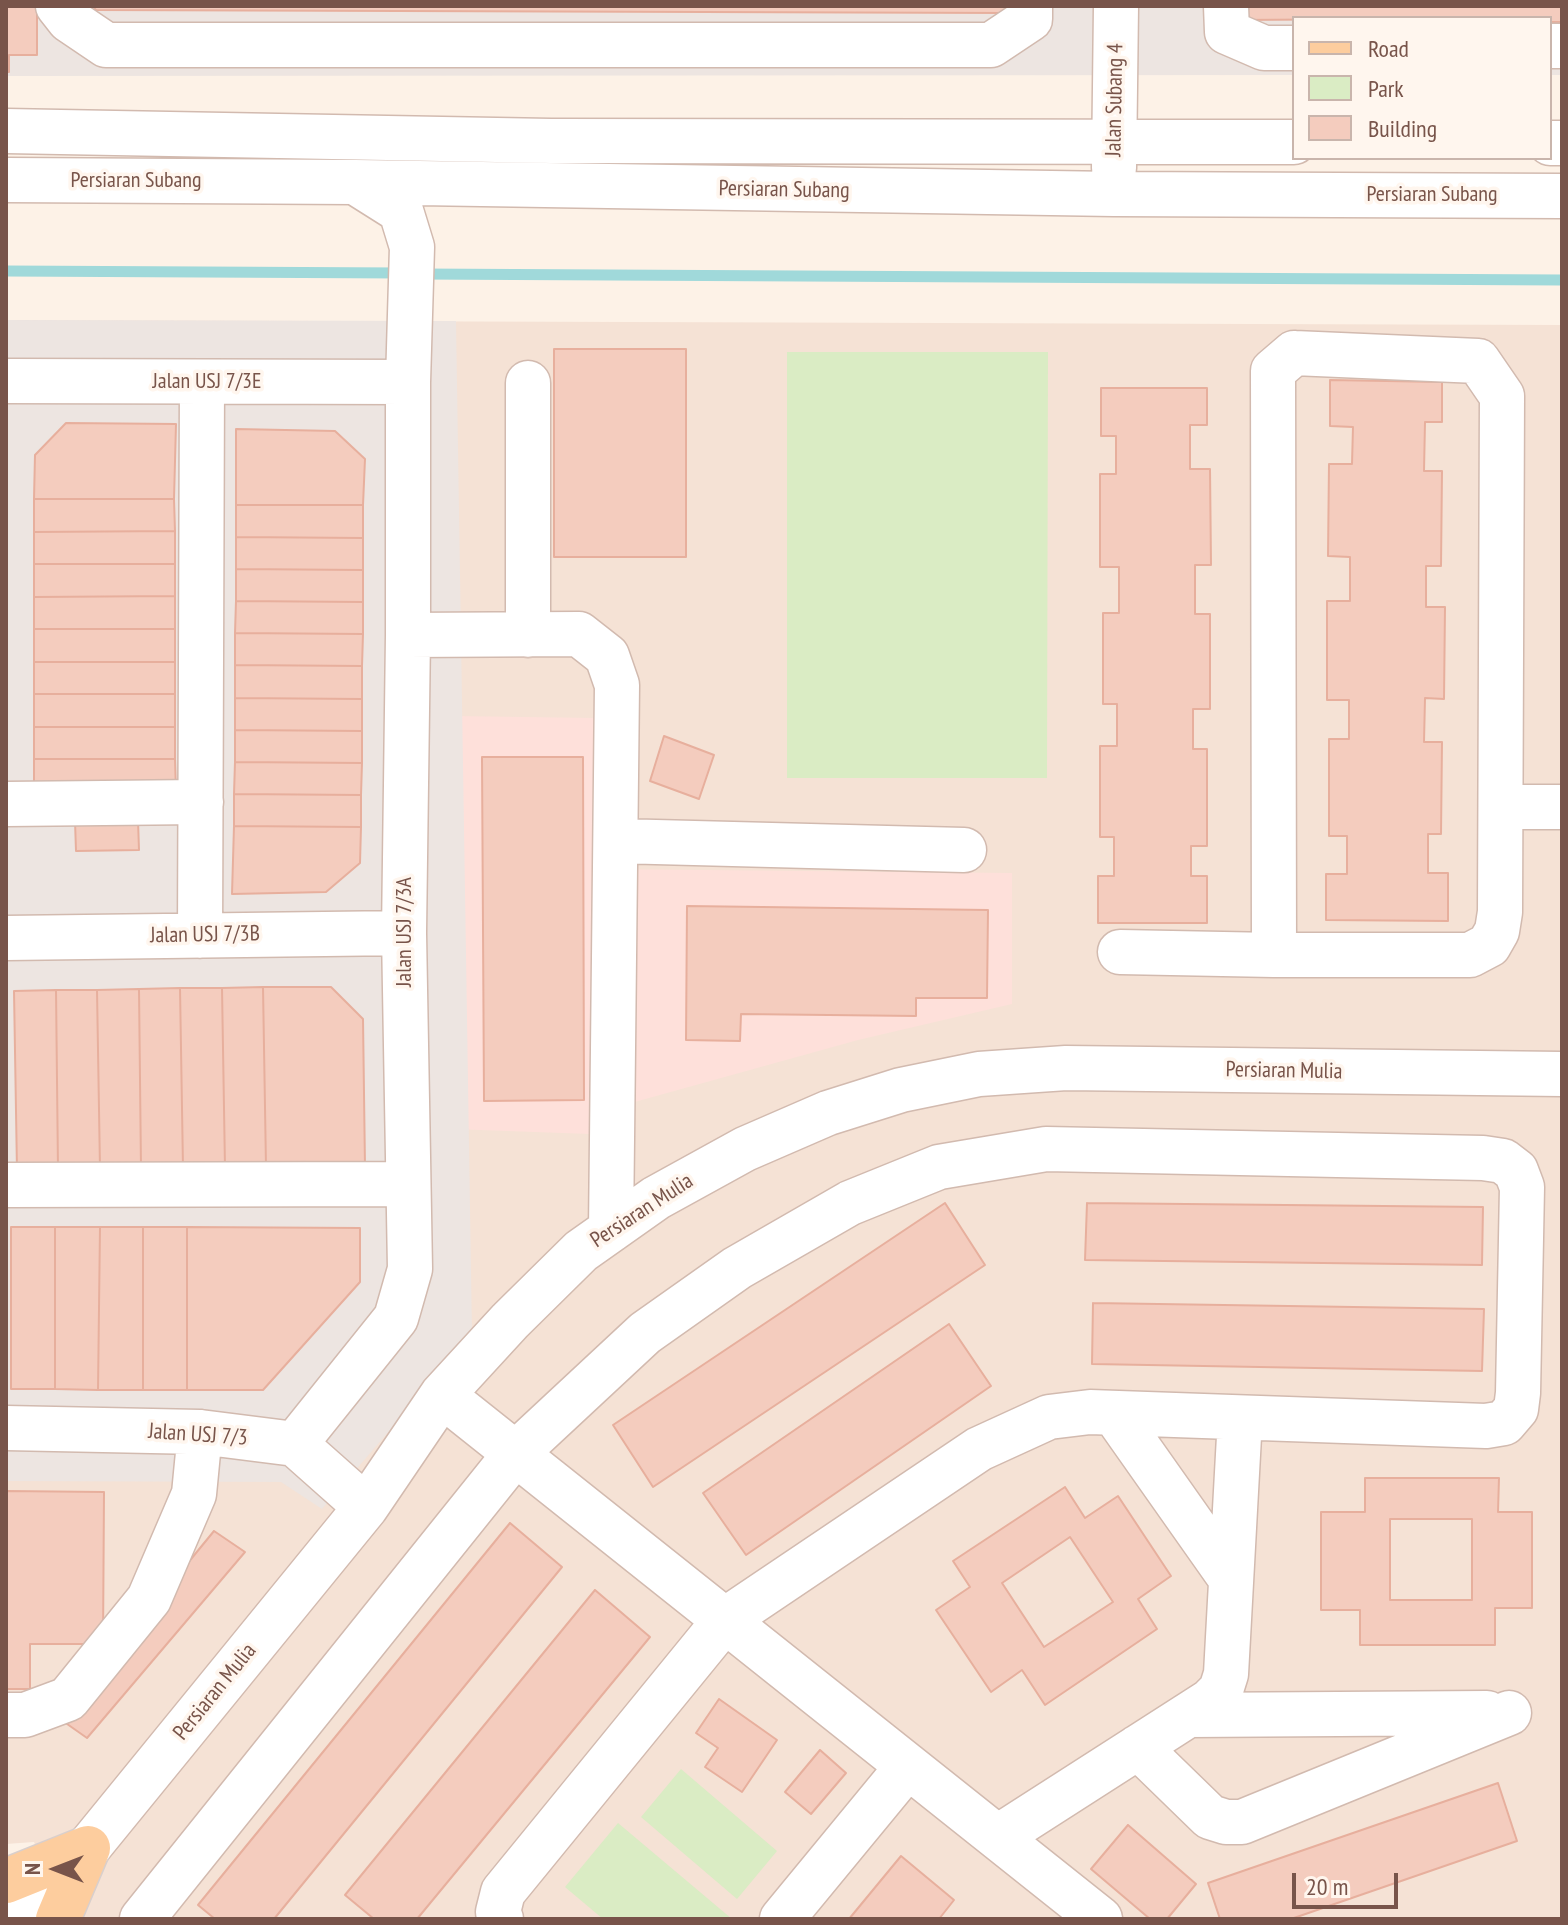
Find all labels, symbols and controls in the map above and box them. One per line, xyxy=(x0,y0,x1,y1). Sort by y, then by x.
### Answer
legend xyxy=(1292,16,1552,160)
text: Road xyxy=(1368,33,1409,64)
street label: Jalan Subang 4 xyxy=(1101,43,1129,157)
text: Park xyxy=(1368,73,1404,104)
text: Building xyxy=(1368,113,1437,144)
street label: Persiaran Subang xyxy=(70,168,202,194)
street label: Persiaran Subang xyxy=(718,176,850,204)
street label: Persiaran Subang xyxy=(1366,182,1498,208)
street label: Jalan USJ 7/3E xyxy=(153,369,261,395)
street label: Jalan USJ 7/3A xyxy=(392,877,418,987)
street label: Jalan USJ 7/3B xyxy=(150,921,260,949)
street label: Persiaran Mulia xyxy=(1225,1057,1343,1085)
street label: Persiaran Mulia xyxy=(586,1168,698,1254)
street label: Jalan USJ 7/3 xyxy=(147,1418,249,1452)
street label: Persiaran Mulia xyxy=(168,1638,262,1746)
north arrow xyxy=(16,1829,96,1909)
scale bar xyxy=(1296,1857,1402,1907)
text: N xyxy=(18,1863,46,1875)
text: 20 m xyxy=(1306,1871,1348,1902)

